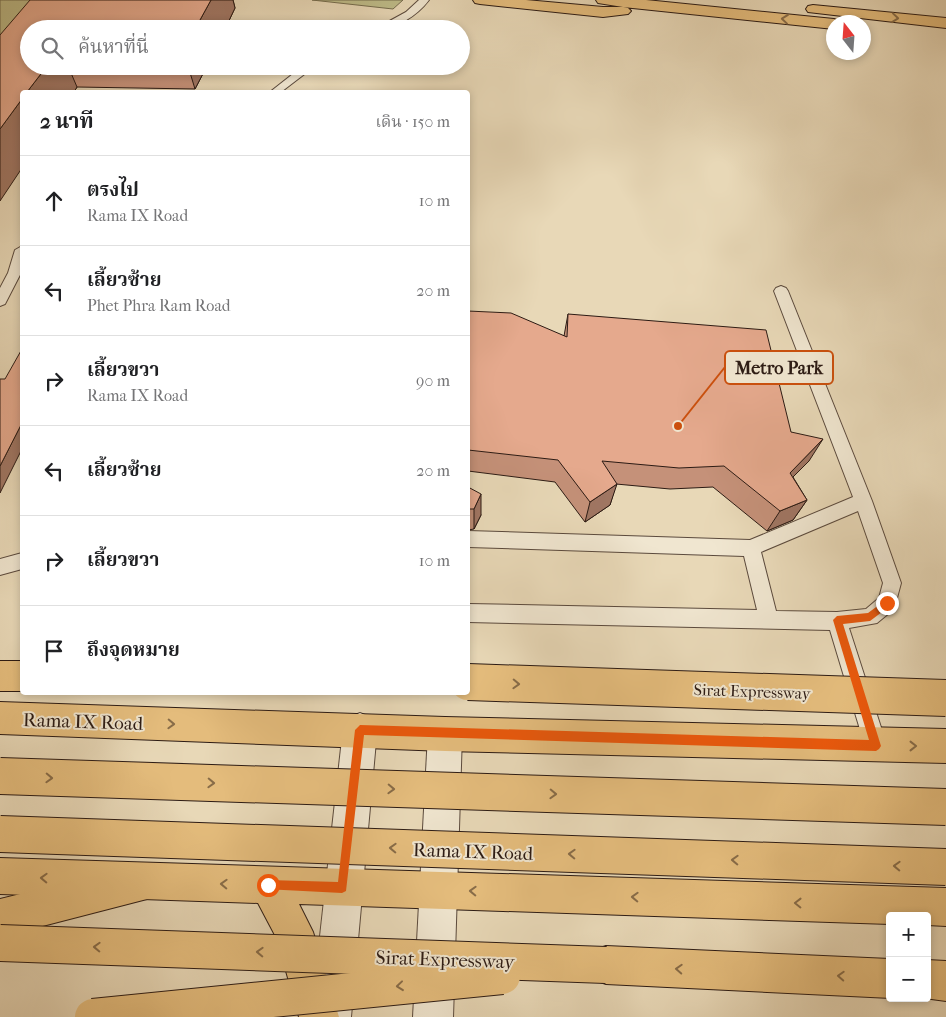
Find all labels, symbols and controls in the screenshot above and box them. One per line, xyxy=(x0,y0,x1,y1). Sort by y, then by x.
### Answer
one-way arrow xyxy=(891,12,899,23)
one-way arrow xyxy=(781,14,789,25)
north arrow xyxy=(826,15,871,60)
search box xyxy=(20,20,470,75)
icon: search xyxy=(38,34,66,62)
text: ค้นหาที่นี่ xyxy=(78,36,149,58)
text: 2 นาที xyxy=(40,109,94,133)
text: เดิน · 150 m xyxy=(376,112,450,131)
text: ตรงไป xyxy=(87,179,139,201)
icon: ahead xyxy=(40,187,68,215)
text: 10 m xyxy=(419,191,450,210)
text: Rama IX Road xyxy=(87,206,188,225)
text: เลี้ยวซ้าย xyxy=(87,269,161,291)
icon: left xyxy=(40,277,68,305)
text: 20 m xyxy=(416,281,450,300)
text: Phet Phra Ram Road xyxy=(87,296,230,315)
callout: Metro Park xyxy=(725,351,833,384)
text: Metro Park xyxy=(734,358,824,379)
text: เลี้ยวขวา xyxy=(87,359,159,381)
icon: right xyxy=(40,367,68,395)
text: 90 m xyxy=(416,371,450,390)
text: Rama IX Road xyxy=(87,386,188,405)
icon: left xyxy=(40,457,68,485)
text: เลี้ยวซ้าย xyxy=(87,459,161,481)
text: 20 m xyxy=(416,461,450,480)
icon: right xyxy=(40,547,68,575)
text: เลี้ยวขวา xyxy=(87,549,159,571)
text: 10 m xyxy=(419,551,450,570)
route end xyxy=(876,592,899,615)
icon: arrive xyxy=(40,637,68,665)
text: ถึงจุดหมาย xyxy=(87,639,180,661)
one-way arrow xyxy=(512,678,520,689)
street label: Sirat Expressway xyxy=(693,680,811,703)
street label: Rama IX Road xyxy=(23,709,144,735)
one-way arrow xyxy=(168,719,175,729)
one-way arrow xyxy=(910,741,917,751)
one-way arrow xyxy=(45,773,53,783)
one-way arrow xyxy=(208,778,215,788)
one-way arrow xyxy=(388,784,395,794)
one-way arrow xyxy=(550,789,558,799)
street label: Rama IX Road xyxy=(413,839,534,865)
one-way arrow xyxy=(388,842,396,853)
one-way arrow xyxy=(568,849,576,859)
one-way arrow xyxy=(731,855,738,865)
one-way arrow xyxy=(893,860,901,871)
one-way arrow xyxy=(40,872,48,883)
route start xyxy=(257,874,280,897)
one-way arrow xyxy=(220,878,228,889)
one-way arrow xyxy=(469,886,477,897)
one-way arrow xyxy=(631,892,639,903)
one-way arrow xyxy=(793,897,801,908)
map controls xyxy=(886,912,931,1002)
button: + xyxy=(886,912,931,957)
one-way arrow xyxy=(93,941,101,952)
one-way arrow xyxy=(255,947,263,958)
street label: Sirat Expressway xyxy=(375,947,516,973)
button: − xyxy=(886,957,931,1002)
one-way arrow xyxy=(674,963,682,974)
one-way arrow xyxy=(837,971,845,982)
one-way arrow xyxy=(396,980,404,991)

